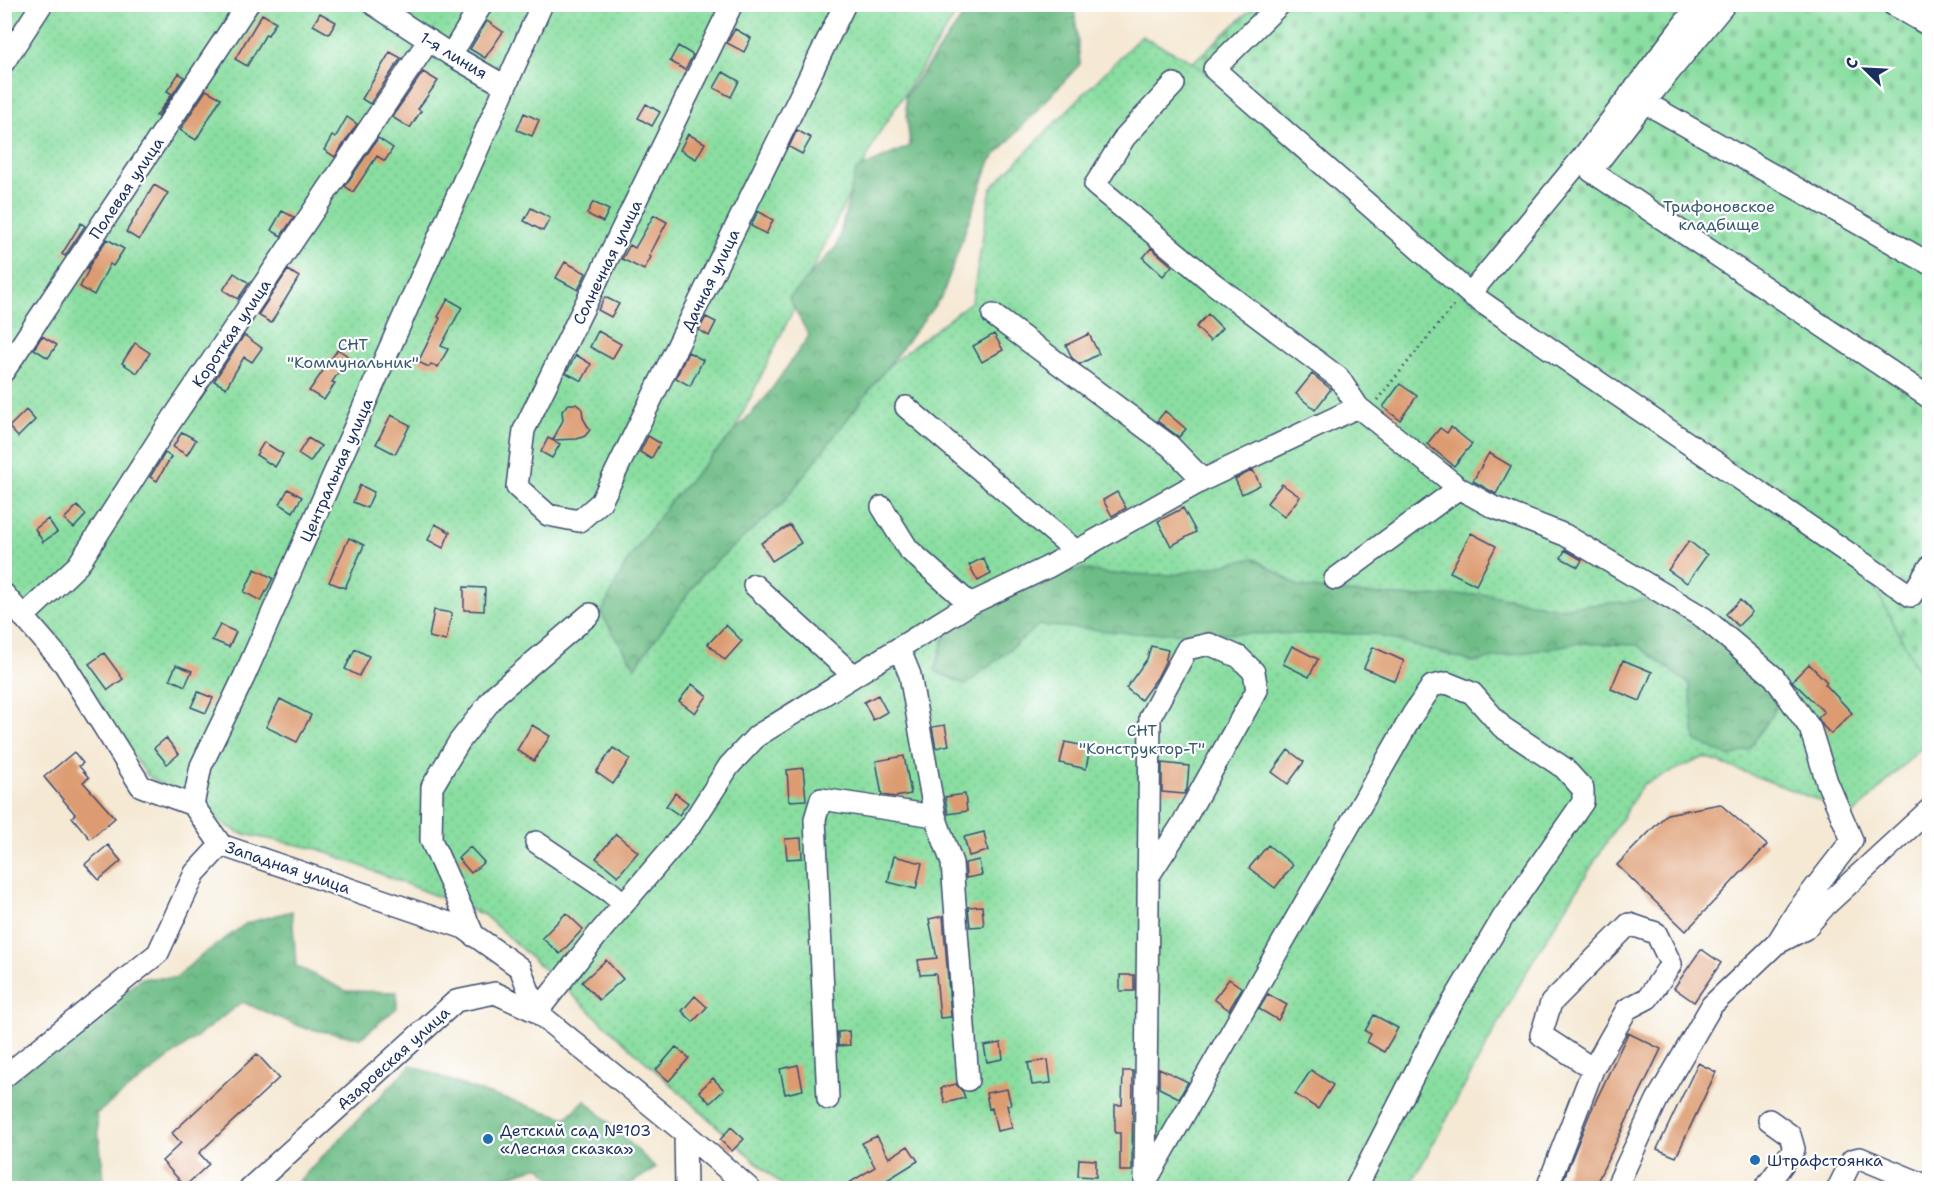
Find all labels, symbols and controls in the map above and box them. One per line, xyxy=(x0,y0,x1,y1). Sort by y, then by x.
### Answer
street label: 1-я линия xyxy=(416,27,491,84)
north arrow xyxy=(1835,39,1895,99)
text: С xyxy=(1840,54,1863,72)
street label: Полевая улица xyxy=(84,133,168,243)
street label: Солнечная улица xyxy=(568,196,647,328)
park label: Трифоновское кладбище xyxy=(1663,196,1775,235)
street label: Дачная улица xyxy=(677,225,744,335)
street label: Короткая улица xyxy=(187,275,275,392)
park label: СНТ "Коммунальник" xyxy=(287,334,419,373)
street label: Центральная улица xyxy=(295,395,378,546)
park label: СНТ "Конструктор-Т" xyxy=(1079,720,1205,759)
street label: Западная улица xyxy=(223,836,353,899)
street label: Азаровская улица xyxy=(332,1002,454,1115)
place label: Детский сад №103 «Лесная сказка» xyxy=(500,1120,651,1159)
marker: Детский сад №103 «Лесная сказка» xyxy=(481,1132,495,1146)
place label: Штрафстоянка xyxy=(1767,1150,1883,1171)
marker: Штрафстоянка xyxy=(1748,1153,1762,1167)

